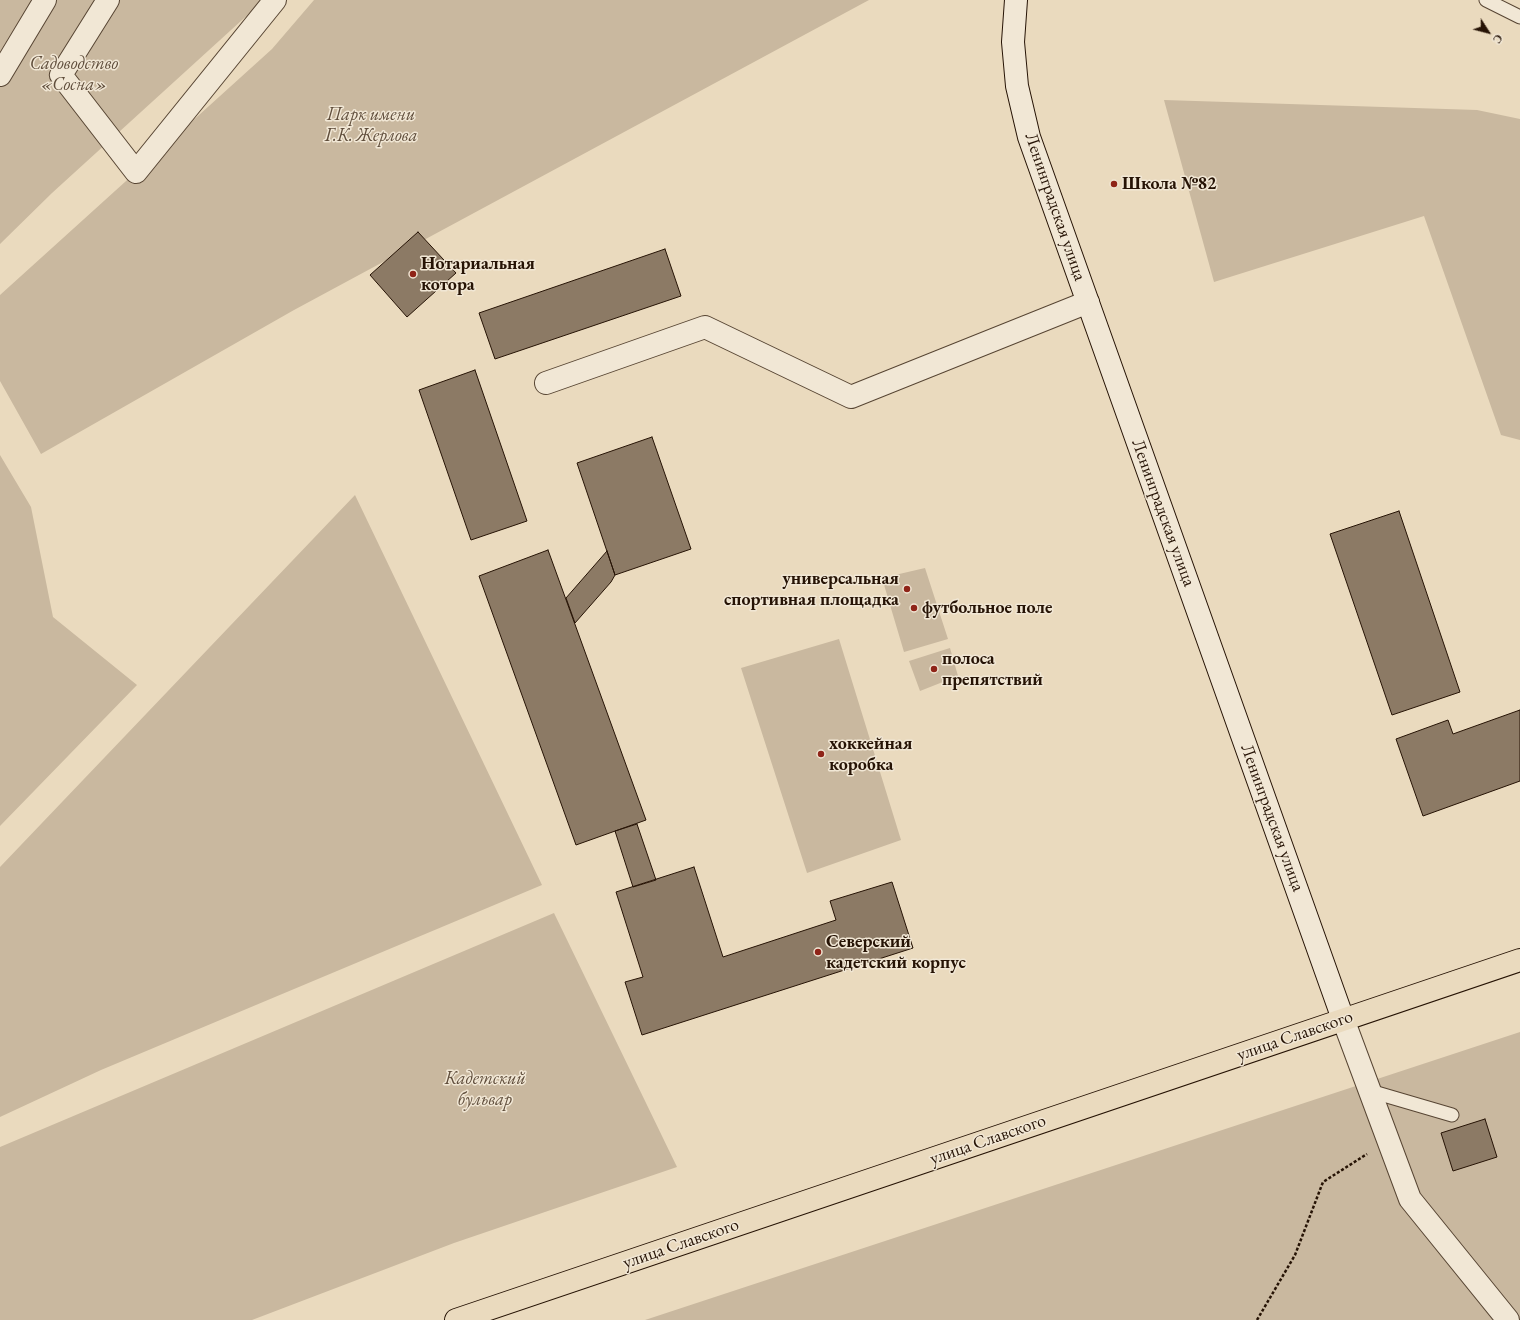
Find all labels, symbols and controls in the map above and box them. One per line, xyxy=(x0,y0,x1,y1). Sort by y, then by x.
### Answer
north arrow xyxy=(1468,12,1508,52)
text: С xyxy=(1490,32,1506,46)
park label: Садоводство «Сосна» xyxy=(30,53,118,96)
park label: Парк имени Г.К. Жерлова xyxy=(324,104,418,146)
street label: Ленинградская улица xyxy=(1020,130,1090,284)
place label: Школа №82 xyxy=(1122,173,1216,195)
marker: Школа №82 xyxy=(1109,179,1119,189)
place label: Нотариальная котора xyxy=(421,253,535,296)
marker: Нотариальная котора xyxy=(408,269,418,279)
street label: Ленинградская улица xyxy=(1126,436,1200,590)
place label: универсальная спортивная площадка xyxy=(724,568,899,610)
marker: универсальная спортивная площадка xyxy=(902,584,912,594)
place label: футбольное поле xyxy=(922,597,1052,619)
marker: футбольное поле xyxy=(909,603,919,613)
place label: полоса препятствий xyxy=(942,648,1043,690)
marker: полоса препятствий xyxy=(929,664,939,674)
place label: хоккейная коробка xyxy=(829,733,912,776)
street label: Ленинградская улица xyxy=(1235,741,1309,895)
marker: хоккейная коробка xyxy=(816,749,826,759)
place label: Северский кадетский корпус xyxy=(826,931,966,974)
marker: Северский кадетский корпус xyxy=(813,947,823,957)
street label: улица Славского xyxy=(1234,1006,1356,1066)
park label: Кадетский бульвар xyxy=(444,1068,526,1110)
street label: улица Славского xyxy=(927,1110,1049,1170)
street label: улица Славского xyxy=(620,1214,742,1274)

